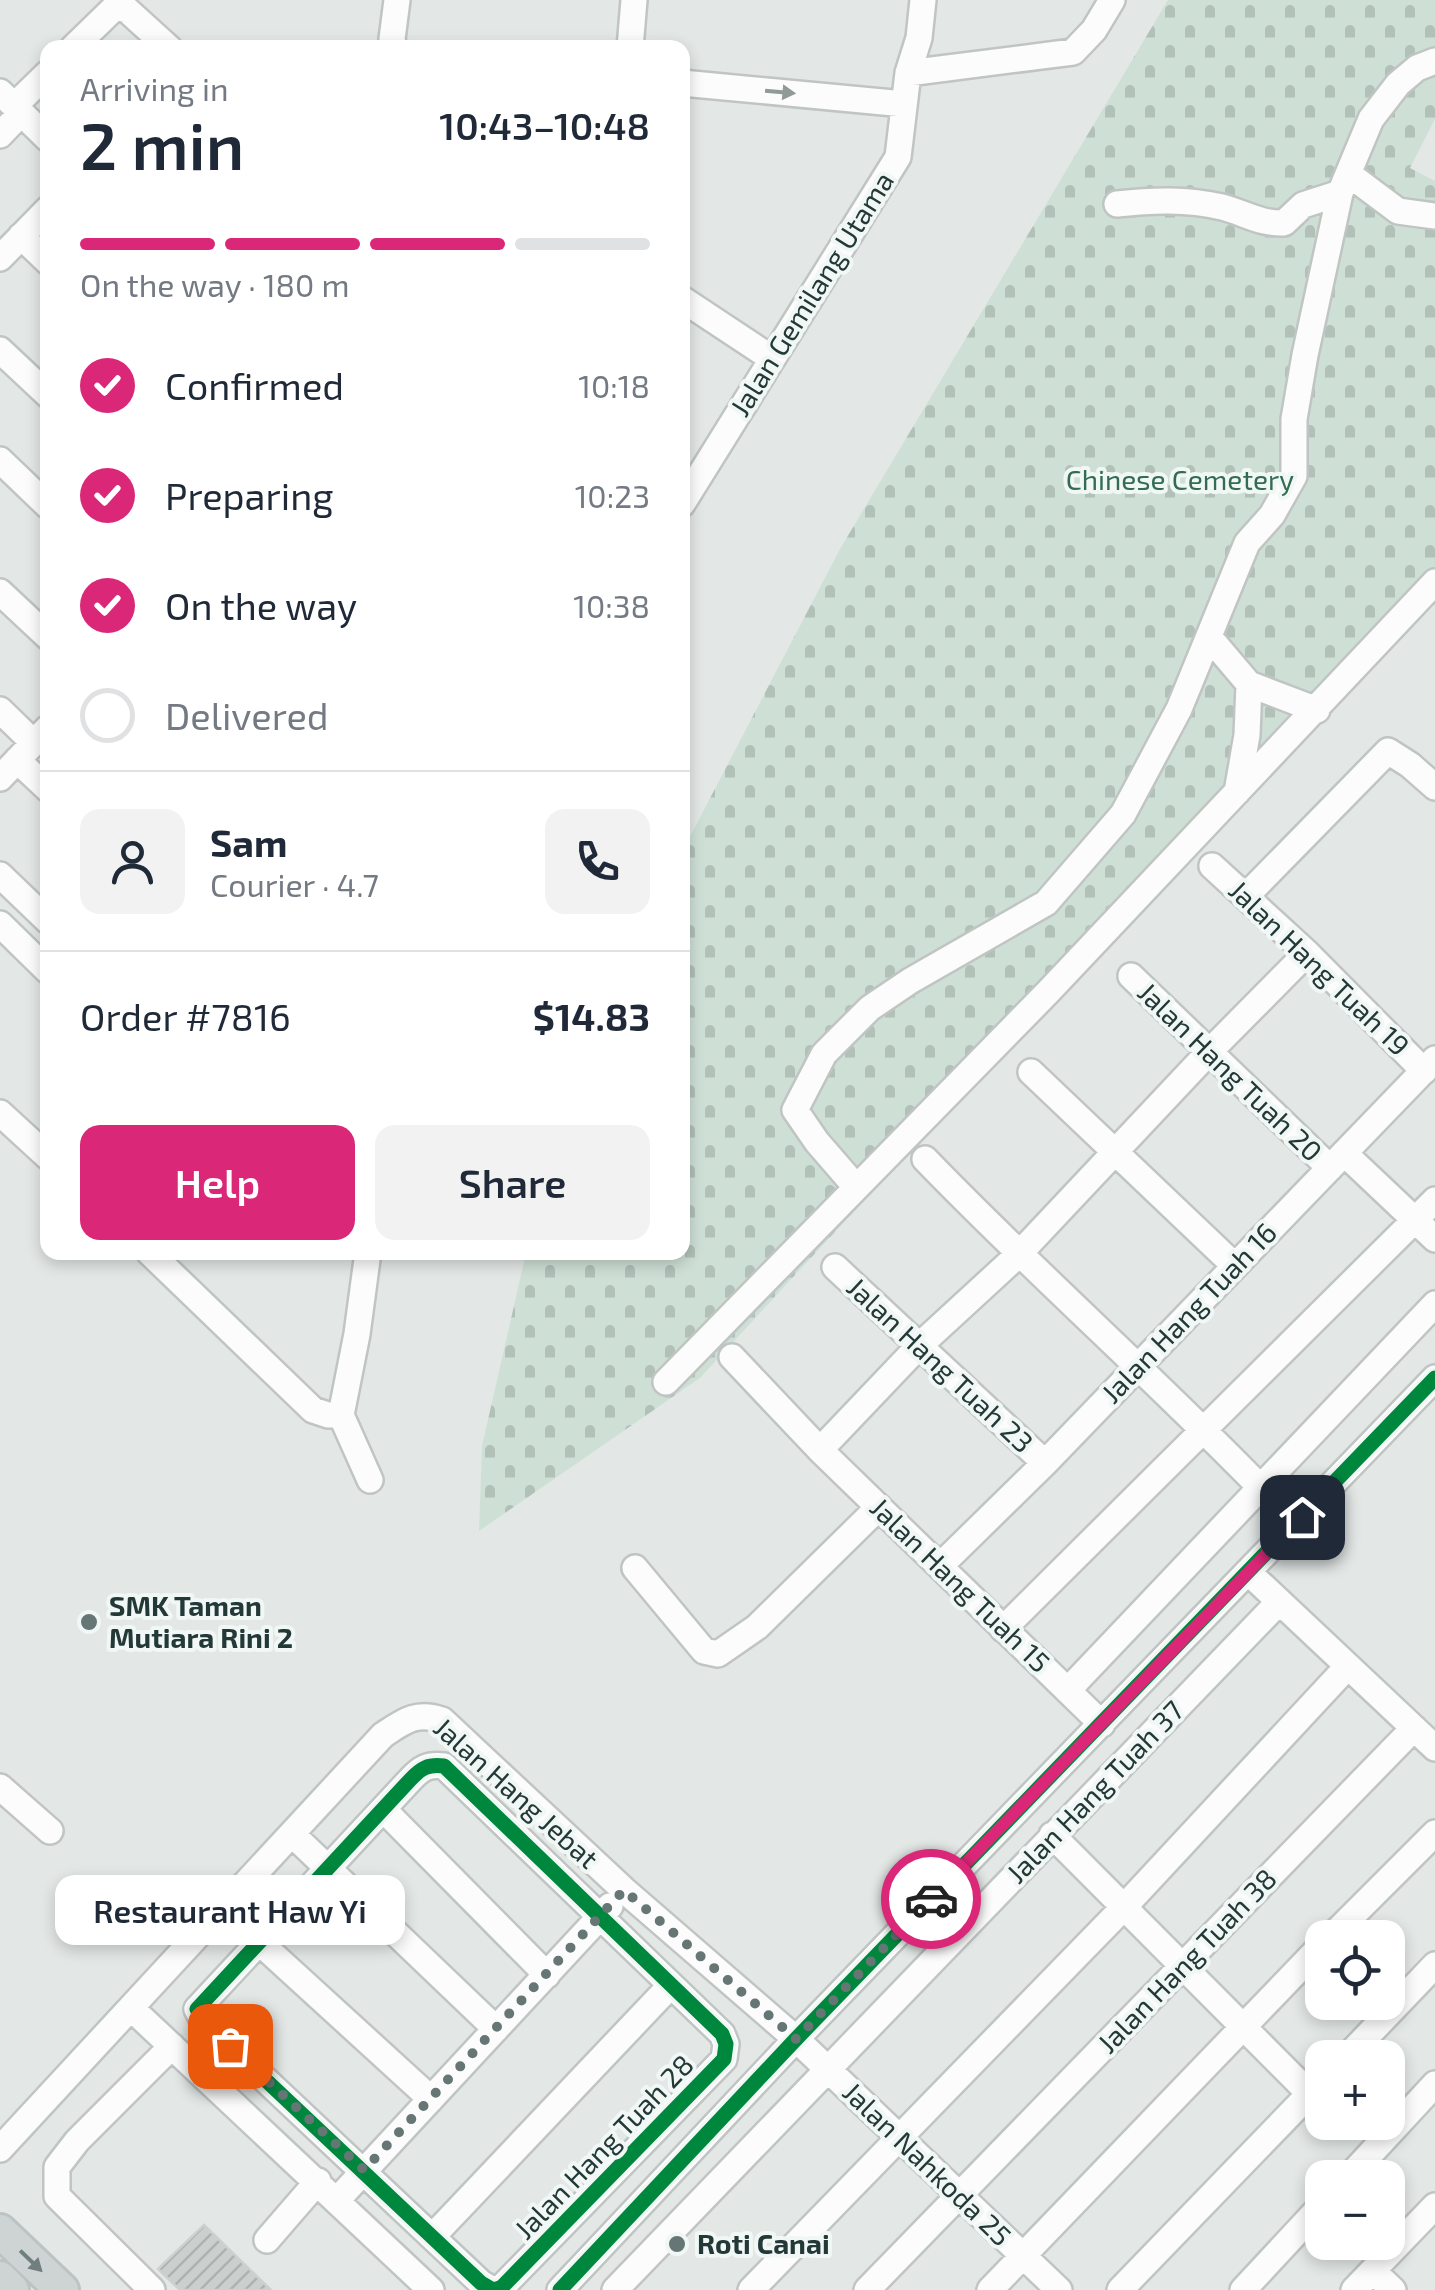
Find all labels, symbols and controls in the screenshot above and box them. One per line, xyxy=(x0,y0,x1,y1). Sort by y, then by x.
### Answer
text: Arriving in xyxy=(80,69,229,107)
one-way arrow xyxy=(764,84,796,100)
text: 10:43–10:48 xyxy=(439,102,650,148)
text: 2 min xyxy=(80,105,244,183)
street label: Jalan Gemilang Utama xyxy=(722,165,900,422)
text: On the way · 180 m xyxy=(80,265,350,303)
icon: check xyxy=(80,358,135,413)
text: Confirmed xyxy=(165,362,344,408)
text: 10:18 xyxy=(578,366,650,404)
park label: Chinese Cemetery xyxy=(1066,462,1294,496)
icon: check xyxy=(80,468,135,523)
text: Preparing xyxy=(165,472,333,518)
text: 10:23 xyxy=(575,476,650,514)
icon: check xyxy=(80,578,135,633)
text: On the way xyxy=(165,582,357,628)
text: 10:38 xyxy=(573,586,650,624)
text: Delivered xyxy=(165,692,329,738)
button: person xyxy=(80,809,185,914)
button: phone xyxy=(545,809,650,914)
text: Sam xyxy=(210,819,287,865)
text: Courier · 4.7 xyxy=(210,865,379,903)
street label: Jalan Hang Tuah 19 xyxy=(1222,873,1417,1062)
street label: Jalan Hang Tuah 20 xyxy=(1132,975,1330,1168)
text: Order #7816 xyxy=(80,993,291,1039)
text: $14.83 xyxy=(533,993,650,1039)
button: Help xyxy=(80,1125,355,1240)
button: Share xyxy=(375,1125,650,1240)
street label: Jalan Hang Tuah 16 xyxy=(1094,1215,1283,1410)
street label: Jalan Hang Tuah 23 xyxy=(841,1269,1041,1459)
pin xyxy=(1260,1475,1345,1560)
street label: Jalan Hang Tuah 15 xyxy=(864,1490,1058,1679)
icon: home xyxy=(1275,1490,1330,1545)
place label: SMK Taman Mutiara Rini 2 xyxy=(109,1588,293,1654)
marker: SMK Taman Mutiara Rini 2 xyxy=(78,1611,100,1633)
street label: Jalan Hang Tuah 37 xyxy=(999,1693,1190,1890)
street label: Jalan Hang Jebat xyxy=(428,1710,606,1875)
courier xyxy=(881,1849,981,1949)
street label: Jalan Hang Tuah 38 xyxy=(1090,1861,1283,2059)
icon: car xyxy=(904,1872,959,1927)
callout: Restaurant Haw Yi xyxy=(55,1876,405,1946)
text: Restaurant Haw Yi xyxy=(93,1891,367,1929)
map controls xyxy=(1305,1920,1405,2260)
button: locate xyxy=(1305,1920,1405,2020)
pin xyxy=(188,2004,273,2089)
icon: bag xyxy=(203,2019,258,2074)
button: + xyxy=(1305,2040,1405,2140)
street label: Jalan Hang Tuah 28 xyxy=(507,2047,700,2246)
street label: Jalan Nahkoda 25 xyxy=(837,2074,1019,2252)
button: − xyxy=(1305,2160,1405,2260)
place label: Roti Canai xyxy=(697,2226,830,2260)
marker: Roti Canai xyxy=(666,2233,688,2255)
one-way arrow xyxy=(19,2249,43,2272)

